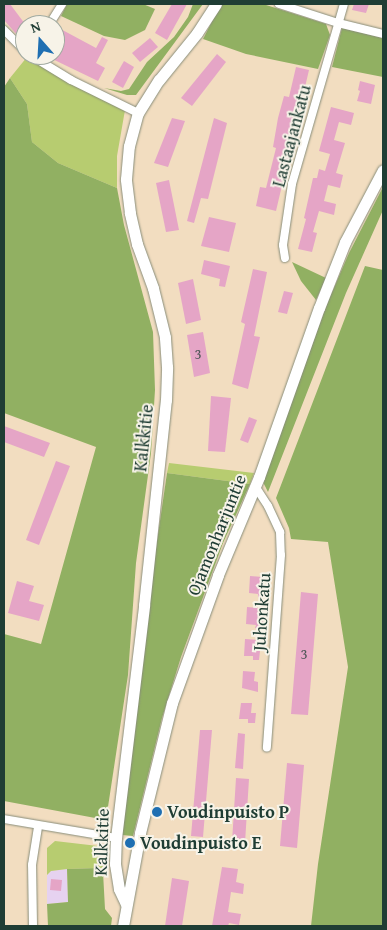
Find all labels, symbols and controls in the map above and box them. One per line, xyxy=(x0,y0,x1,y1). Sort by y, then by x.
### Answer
north arrow xyxy=(15,15,65,65)
text: N xyxy=(28,16,43,38)
street label: Lastaajankatu xyxy=(268,83,316,189)
house number: 3 xyxy=(194,345,202,363)
street label: Kalkkitie xyxy=(130,403,158,473)
street label: Ojamonharjuntie xyxy=(183,471,251,599)
street label: Juhonkatu xyxy=(248,572,276,652)
house number: 3 xyxy=(300,645,308,663)
place label: Voudinpuisto P xyxy=(167,801,289,823)
marker: Voudinpuisto P xyxy=(151,806,163,818)
street label: Kalkkitie xyxy=(90,808,114,876)
place label: Voudinpuisto E xyxy=(140,832,261,854)
marker: Voudinpuisto E xyxy=(124,837,136,849)

